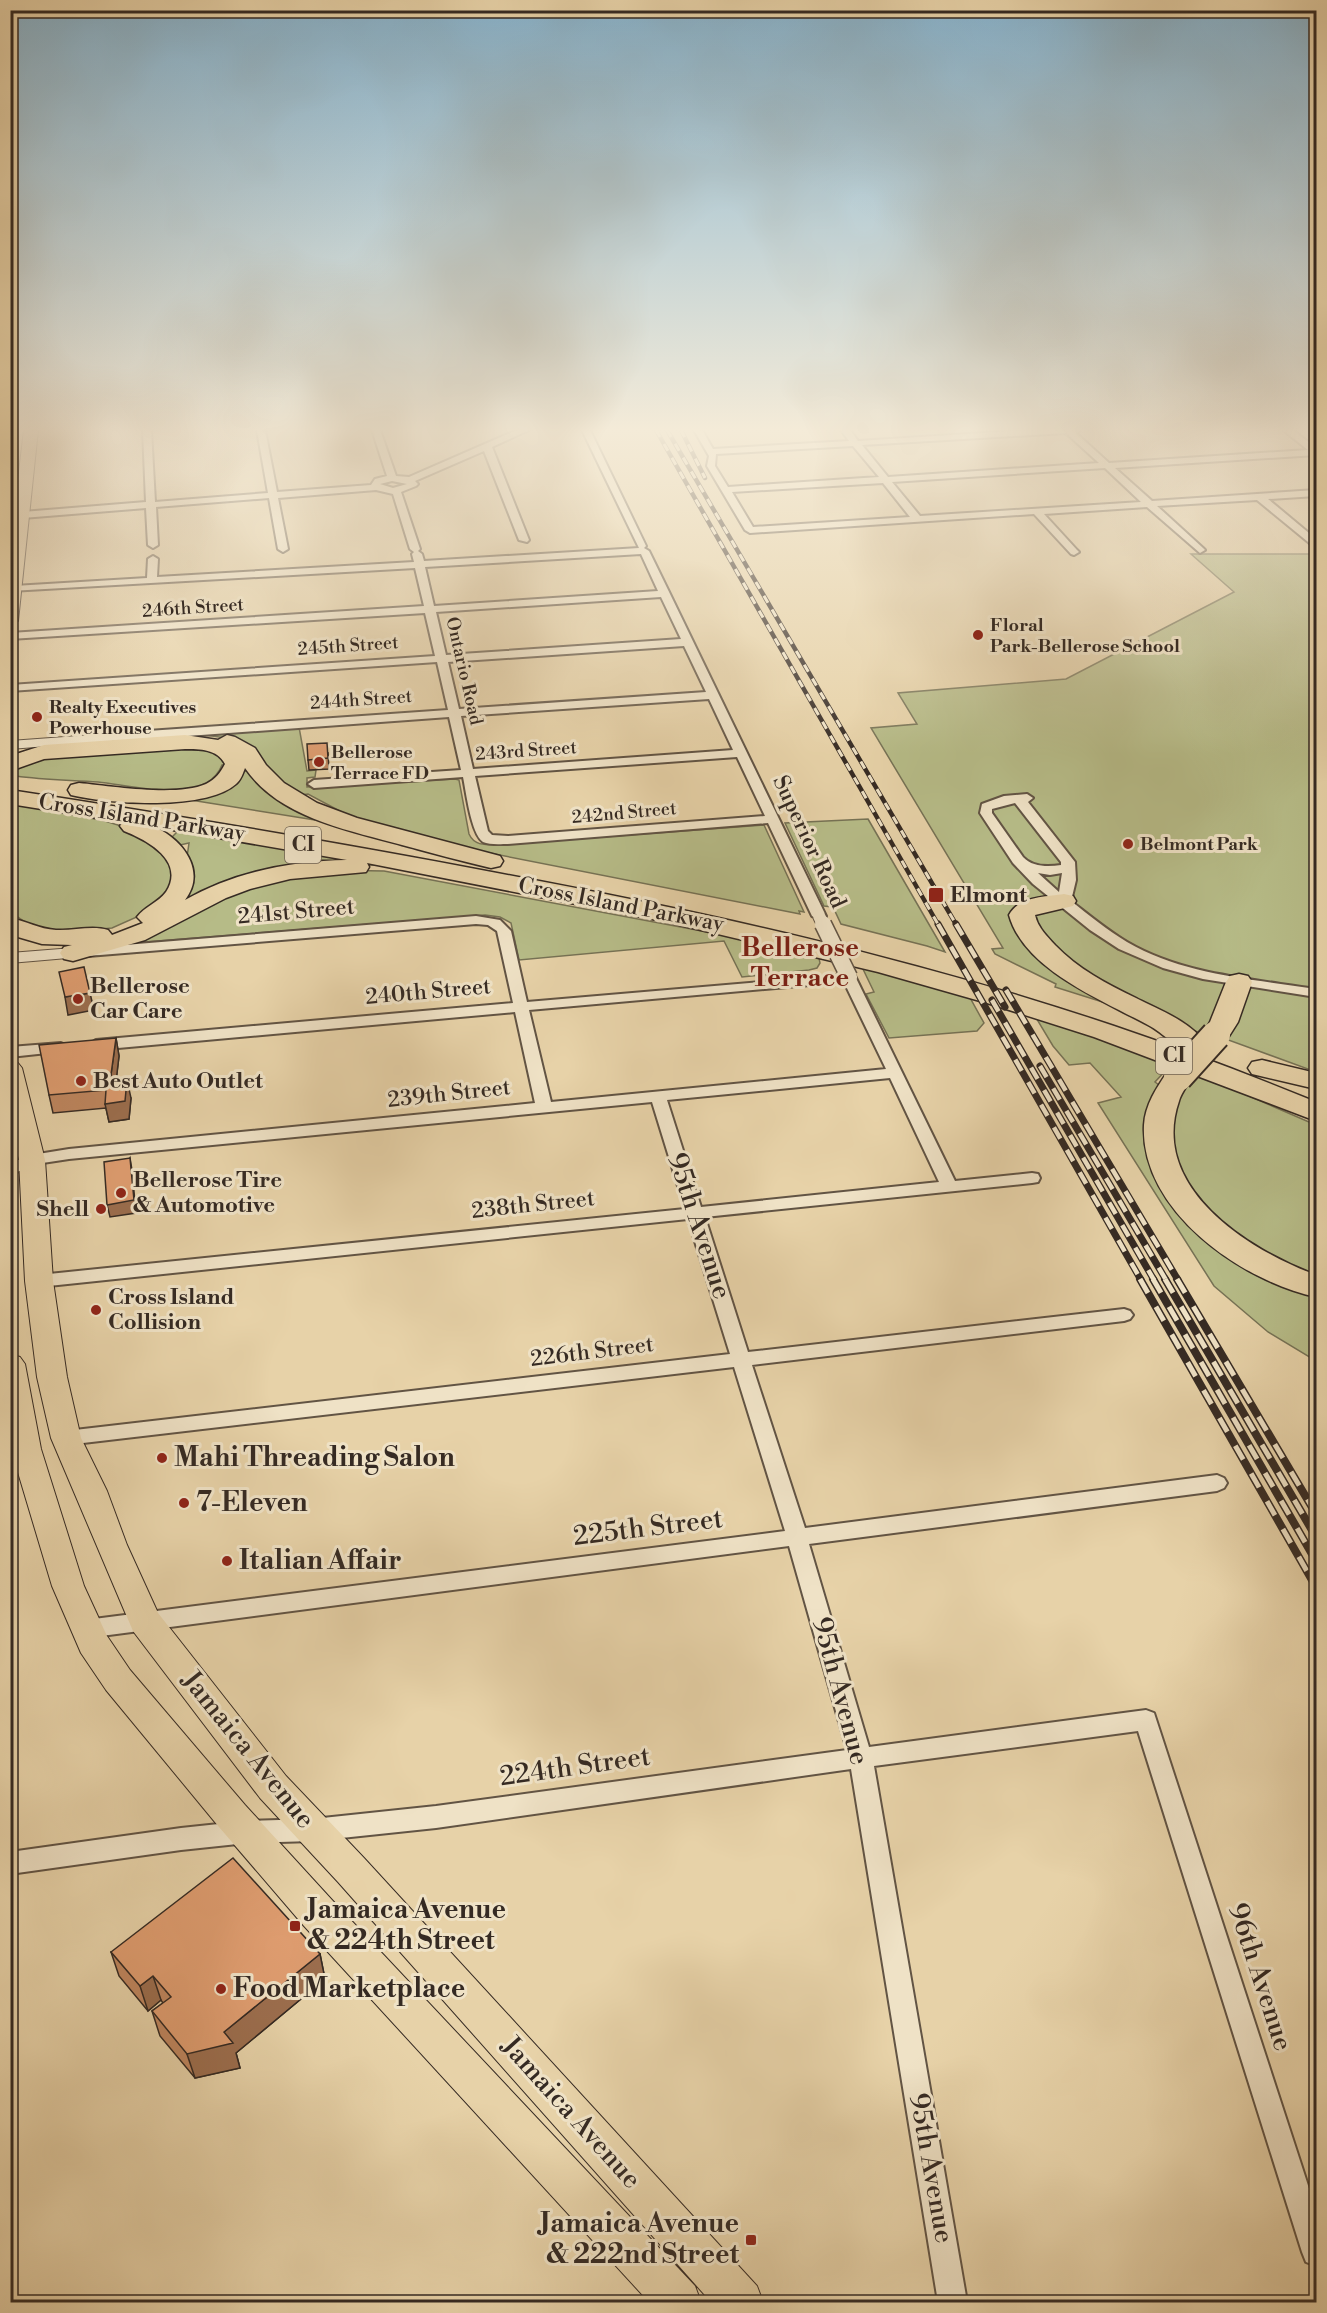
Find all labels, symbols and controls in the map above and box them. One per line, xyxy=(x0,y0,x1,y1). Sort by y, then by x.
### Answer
street label: 246th Street xyxy=(141,593,245,623)
place label: Floral Park-Bellerose School xyxy=(990,614,1180,658)
street label: Ontario Road xyxy=(440,615,488,728)
marker: Floral Park-Bellerose School xyxy=(971,628,985,642)
street label: 245th Street xyxy=(297,631,400,661)
street label: 244th Street xyxy=(309,685,413,715)
place label: Realty Executives Powerhouse xyxy=(49,696,197,740)
marker: Realty Executives Powerhouse xyxy=(30,710,44,724)
street label: 243rd Street xyxy=(475,736,578,766)
place label: Bellerose Terrace FD xyxy=(331,741,429,785)
marker: Bellerose Terrace FD xyxy=(312,755,326,769)
street label: Superior Road xyxy=(766,771,852,913)
street label: Cross Island Parkway xyxy=(37,788,248,848)
street label: 242nd Street xyxy=(571,797,678,829)
road number: CI xyxy=(285,827,321,863)
place label: Belmont Park xyxy=(1140,833,1259,856)
marker: Belmont Park xyxy=(1121,837,1135,851)
street label: Cross Island Parkway xyxy=(516,872,726,938)
place label: Elmont xyxy=(950,882,1027,909)
marker: Elmont xyxy=(927,886,945,904)
street label: 241st Street xyxy=(236,893,356,931)
district label: Bellerose Terrace xyxy=(741,932,859,994)
place label: Bellerose Car Care xyxy=(90,973,190,1025)
street label: 240th Street xyxy=(364,973,492,1011)
marker: Bellerose Car Care xyxy=(71,992,85,1006)
road number: CI xyxy=(1156,1038,1192,1074)
place label: Best Auto Outlet xyxy=(93,1068,263,1095)
marker: Best Auto Outlet xyxy=(74,1074,88,1088)
street label: 239th Street xyxy=(386,1074,512,1114)
street label: 95th Avenue xyxy=(659,1149,739,1303)
place label: Bellerose Tire & Automotive xyxy=(133,1167,282,1219)
street label: 238th Street xyxy=(470,1185,596,1225)
marker: Bellerose Tire & Automotive xyxy=(114,1186,128,1200)
place label: Shell xyxy=(37,1196,89,1223)
marker: Shell xyxy=(94,1202,108,1216)
place label: Cross Island Collision xyxy=(108,1284,235,1336)
marker: Cross Island Collision xyxy=(89,1303,103,1317)
street label: 226th Street xyxy=(529,1331,655,1373)
place label: Mahi Threading Salon xyxy=(174,1441,455,1475)
marker: Mahi Threading Salon xyxy=(155,1451,169,1465)
place label: 7-Eleven xyxy=(196,1486,308,1520)
marker: 7-Eleven xyxy=(177,1496,191,1510)
street label: 225th Street xyxy=(571,1502,725,1554)
place label: Italian Affair xyxy=(239,1544,402,1578)
marker: Italian Affair xyxy=(220,1554,234,1568)
street label: 95th Avenue xyxy=(804,1613,876,1769)
street label: Jamaica Avenue xyxy=(173,1663,322,1836)
street label: 224th Street xyxy=(497,1740,653,1794)
place label: Jamaica Avenue & 224th Street xyxy=(303,1893,506,1958)
street label: 96th Avenue xyxy=(1220,1899,1300,2055)
marker: Jamaica Avenue & 224th Street xyxy=(288,1919,302,1933)
place label: Food Marketplace xyxy=(233,1972,465,2006)
marker: Food Marketplace xyxy=(214,1982,228,1996)
street label: Jamaica Avenue xyxy=(493,2029,648,2196)
street label: 95th Avenue xyxy=(901,2090,961,2246)
place label: Jamaica Avenue & 222nd Street xyxy=(536,2207,739,2272)
marker: Jamaica Avenue & 222nd Street xyxy=(744,2233,758,2247)

